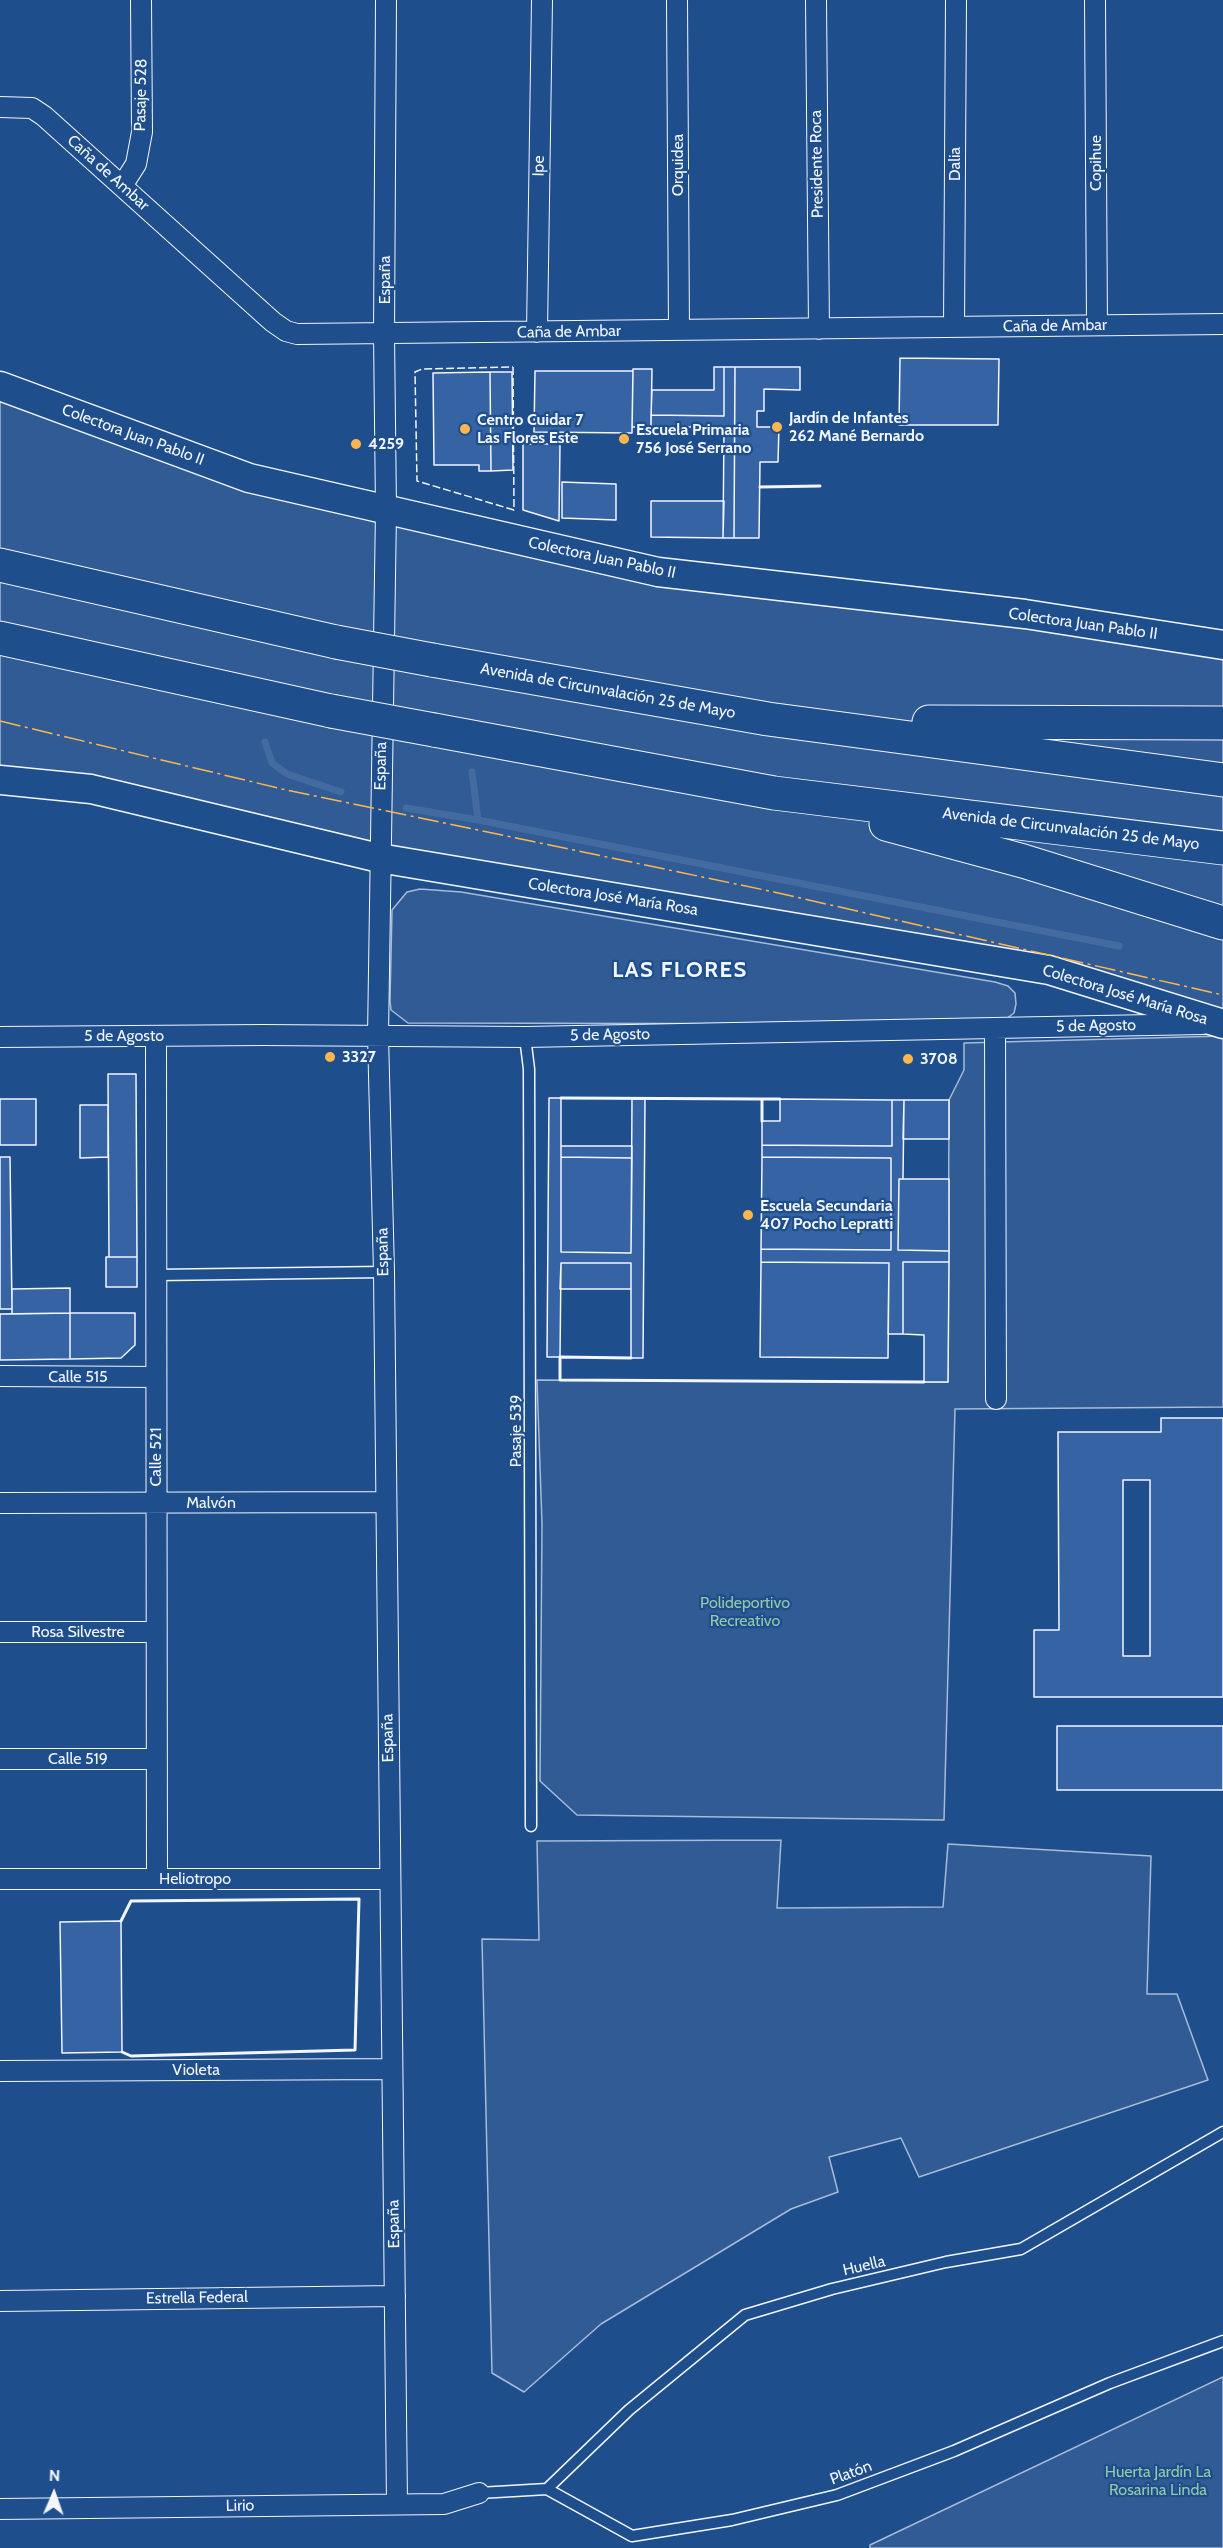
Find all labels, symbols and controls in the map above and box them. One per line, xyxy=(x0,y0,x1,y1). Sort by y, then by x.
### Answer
street label: Pasaje 528 xyxy=(131,58,151,132)
street label: Presidente Roca xyxy=(806,110,828,218)
street label: Caña de Ambar xyxy=(63,131,153,215)
street label: Orquidea xyxy=(668,134,688,196)
street label: Copihue xyxy=(1086,135,1106,191)
street label: Dalia xyxy=(945,147,965,181)
street label: Ipe xyxy=(529,155,549,177)
street label: España xyxy=(375,256,395,304)
street label: Caña de Ambar xyxy=(1003,315,1107,337)
street label: Caña de Ambar xyxy=(517,321,621,343)
street label: Colectora Juan Pablo II xyxy=(59,400,207,470)
place label: Jardín de Infantes 262 Mané Bernardo xyxy=(789,408,924,446)
place label: Centro Cuidar 7 Las Flores Este xyxy=(477,410,583,448)
place label: Escuela Primaria 756 José Serrano xyxy=(636,420,751,458)
marker: Jardín de Infantes 262 Mané Bernardo xyxy=(770,420,784,434)
marker: Centro Cuidar 7 Las Flores Este xyxy=(458,422,472,436)
marker: Escuela Primaria 756 José Serrano xyxy=(617,432,631,446)
place label: 4259 xyxy=(368,434,404,454)
marker: 4259 xyxy=(349,437,363,451)
street label: Colectora Juan Pablo II xyxy=(527,533,677,583)
street label: Colectora Juan Pablo II xyxy=(1007,604,1159,644)
street label: Avenida de Circunvalación 25 de Mayo xyxy=(479,659,737,723)
street label: España xyxy=(371,742,391,790)
street label: Avenida de Circunvalación 25 de Mayo xyxy=(942,804,1200,854)
street label: Colectora José María Rosa xyxy=(527,874,699,920)
district label: LAS FLORES xyxy=(612,958,748,984)
street label: Colectora José María Rosa xyxy=(1040,961,1210,1029)
street label: 5 de Agosto xyxy=(1056,1016,1136,1036)
street label: 5 de Agosto xyxy=(570,1025,650,1045)
street label: 5 de Agosto xyxy=(84,1026,164,1046)
place label: 3327 xyxy=(342,1047,376,1067)
place label: 3708 xyxy=(920,1049,958,1069)
marker: 3327 xyxy=(323,1050,337,1064)
marker: 3708 xyxy=(901,1052,915,1066)
place label: Escuela Secundaria 407 Pocho Lepratti xyxy=(760,1196,893,1234)
marker: Escuela Secundaria 407 Pocho Lepratti xyxy=(741,1208,755,1222)
street label: España xyxy=(373,1228,393,1276)
street label: Calle 515 xyxy=(48,1367,108,1387)
street label: Pasaje 539 xyxy=(506,1395,526,1467)
street label: Calle 521 xyxy=(146,1427,166,1487)
street label: Malvón xyxy=(186,1493,236,1513)
park label: Polideportivo Recreativo xyxy=(700,1593,790,1631)
street label: Rosa Silvestre xyxy=(31,1622,125,1642)
street label: España xyxy=(378,1714,398,1762)
street label: Calle 519 xyxy=(48,1749,108,1769)
street label: Heliotropo xyxy=(159,1869,231,1889)
street label: Violeta xyxy=(172,2060,220,2080)
street label: España xyxy=(384,2200,404,2248)
street label: Huella xyxy=(841,2252,887,2280)
street label: Estrella Federal xyxy=(146,2288,248,2308)
street label: Platón xyxy=(827,2457,875,2489)
park label: Huerta Jardín La Rosarina Linda xyxy=(1105,2462,1211,2500)
north arrow xyxy=(24,2464,84,2524)
text: N xyxy=(49,2466,61,2485)
street label: Lirio xyxy=(226,2496,254,2516)

